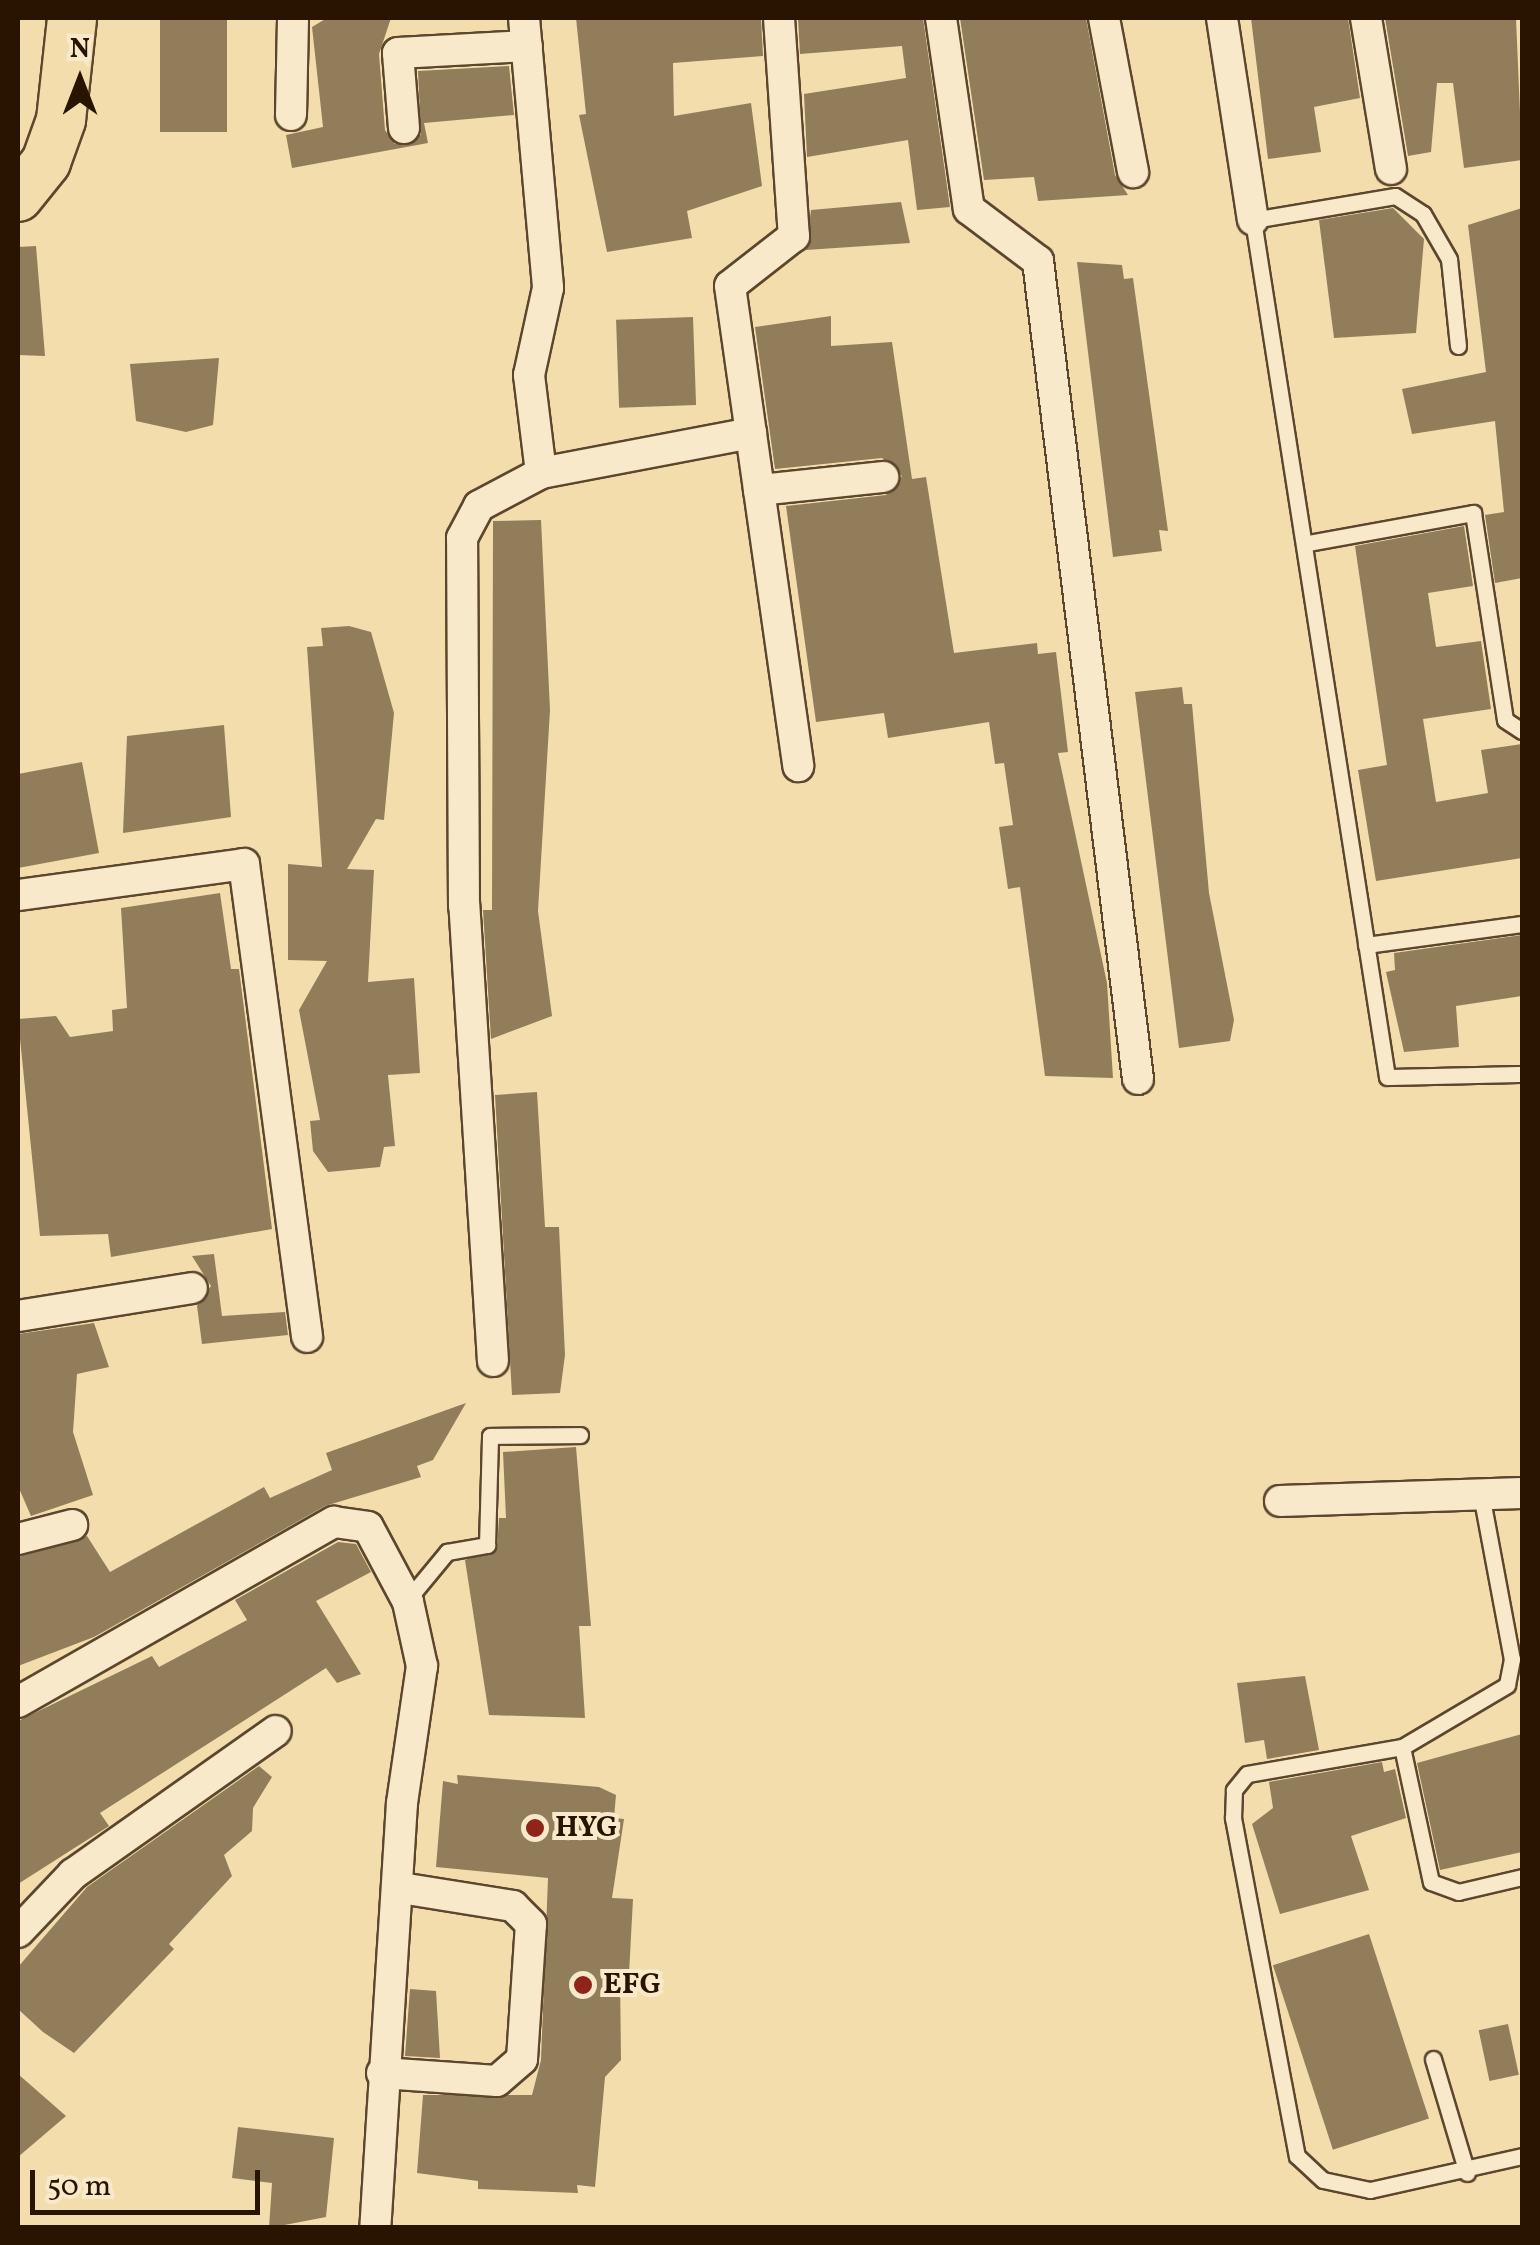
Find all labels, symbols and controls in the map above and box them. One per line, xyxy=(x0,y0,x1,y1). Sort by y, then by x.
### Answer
north arrow xyxy=(30,30,130,130)
text: N xyxy=(70,30,90,69)
place label: HYG xyxy=(555,1810,617,1846)
marker: HYG xyxy=(524,1817,546,1839)
place label: EFG xyxy=(603,1967,661,2003)
marker: EFG xyxy=(572,1974,594,1996)
scale bar xyxy=(35,2150,265,2212)
text: 50 m xyxy=(47,2166,111,2208)

